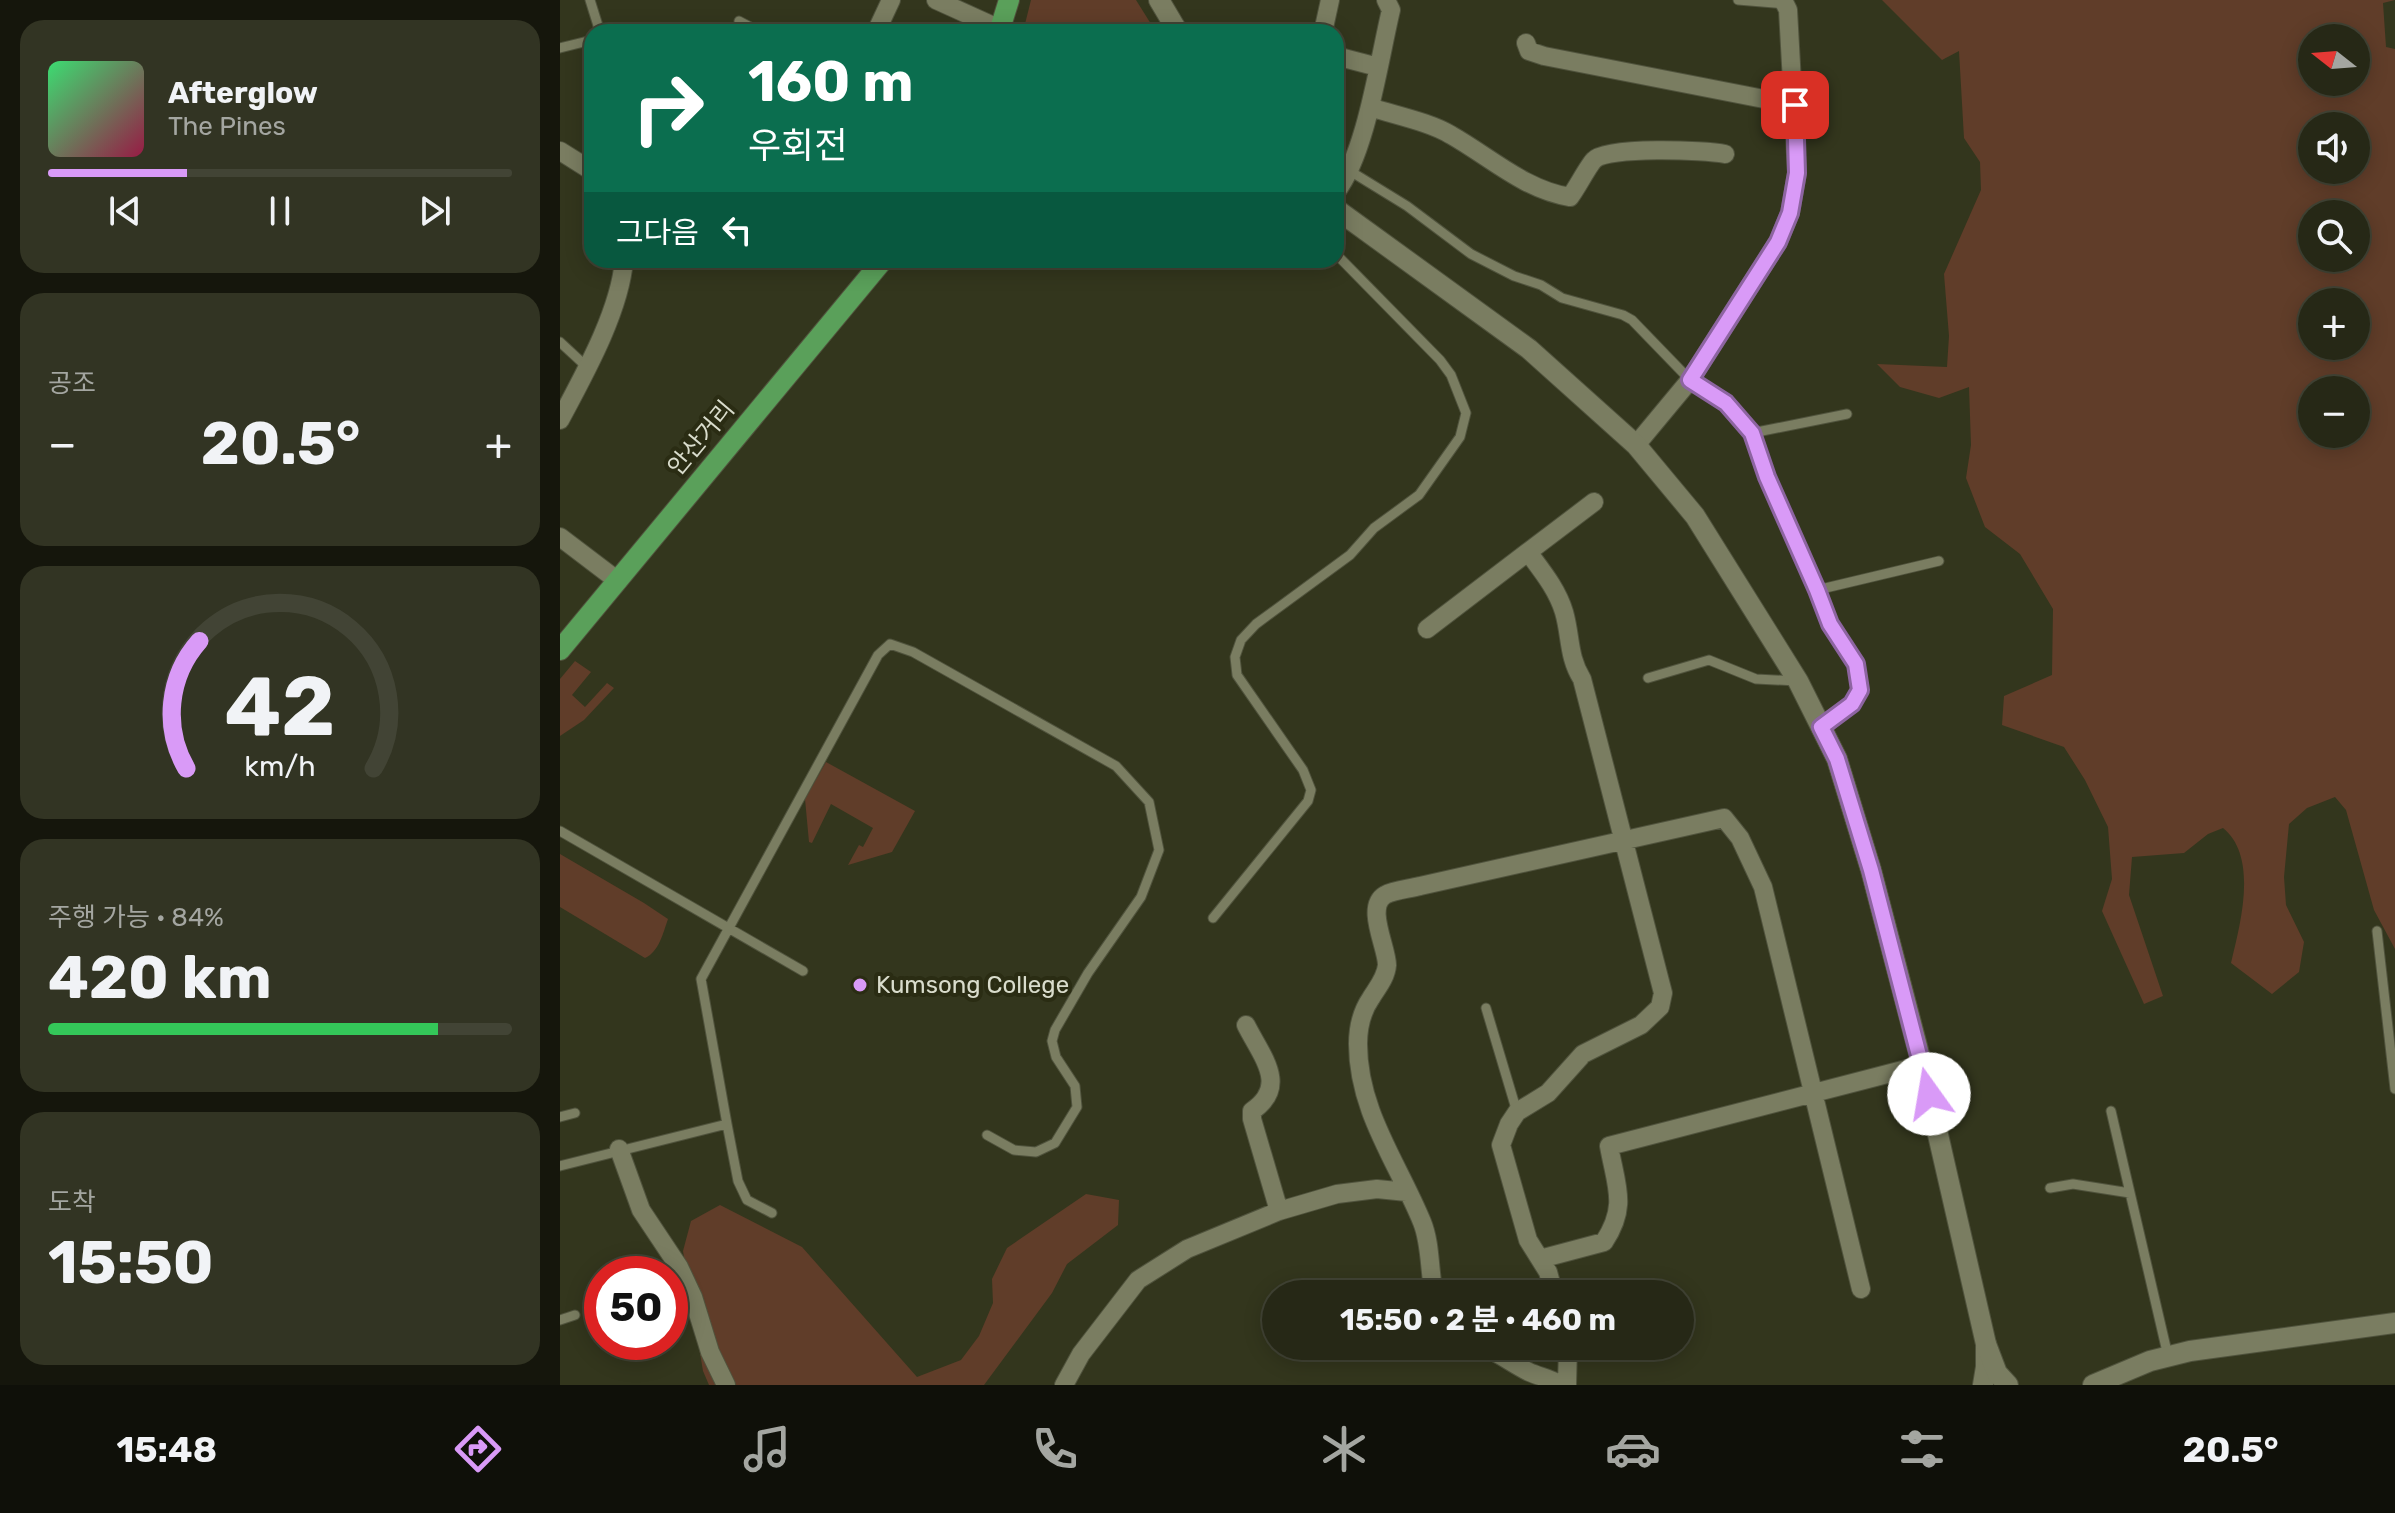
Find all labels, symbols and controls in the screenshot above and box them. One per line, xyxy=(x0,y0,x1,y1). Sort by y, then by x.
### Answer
north arrow xyxy=(2298,24,2370,96)
map controls xyxy=(2298,24,2370,448)
text: 160 m xyxy=(748,49,914,115)
icon: right xyxy=(616,56,720,160)
pin xyxy=(1761,71,1829,139)
text: Afterglow xyxy=(168,75,318,111)
icon: arrive xyxy=(1773,83,1817,127)
text: The Pines xyxy=(168,111,286,142)
button: sound xyxy=(2298,112,2370,184)
text: 우회전 xyxy=(748,124,847,167)
icon: previous xyxy=(103,189,147,233)
icon: pause xyxy=(258,189,302,233)
icon: next xyxy=(413,189,457,233)
button: search xyxy=(2298,200,2370,272)
icon: left xyxy=(715,208,759,252)
text: 그다음 xyxy=(616,215,699,251)
button: + xyxy=(2298,288,2370,360)
text: 공조 xyxy=(48,368,96,399)
button: − xyxy=(2298,376,2370,448)
street label: 안산거리 xyxy=(662,395,740,481)
text: 20.5° xyxy=(201,408,361,479)
text: − xyxy=(48,418,77,470)
text: + xyxy=(485,418,512,470)
text: 42 xyxy=(225,656,335,755)
text: km/h xyxy=(244,749,316,783)
text: 주행 가능 · 84% xyxy=(48,902,224,933)
text: 420 km xyxy=(48,942,272,1013)
place label: Kumsong College xyxy=(876,971,1069,999)
marker: Kumsong College xyxy=(851,976,869,994)
position arrow xyxy=(1887,1052,1971,1136)
text: 도착 xyxy=(48,1187,96,1218)
text: 15:50 xyxy=(48,1227,214,1298)
speed limit sign: 50 xyxy=(584,1256,688,1360)
text: 15:50 · 2 분 · 460 m xyxy=(1340,1302,1616,1338)
icon: directions xyxy=(450,1421,506,1477)
icon: music xyxy=(739,1421,795,1477)
icon: phone xyxy=(1027,1421,1083,1477)
icon: climate xyxy=(1316,1421,1372,1477)
icon: car xyxy=(1605,1421,1661,1477)
icon: filters xyxy=(1894,1421,1950,1477)
text: 15:48 xyxy=(116,1428,217,1471)
text: 20.5° xyxy=(2183,1428,2279,1471)

